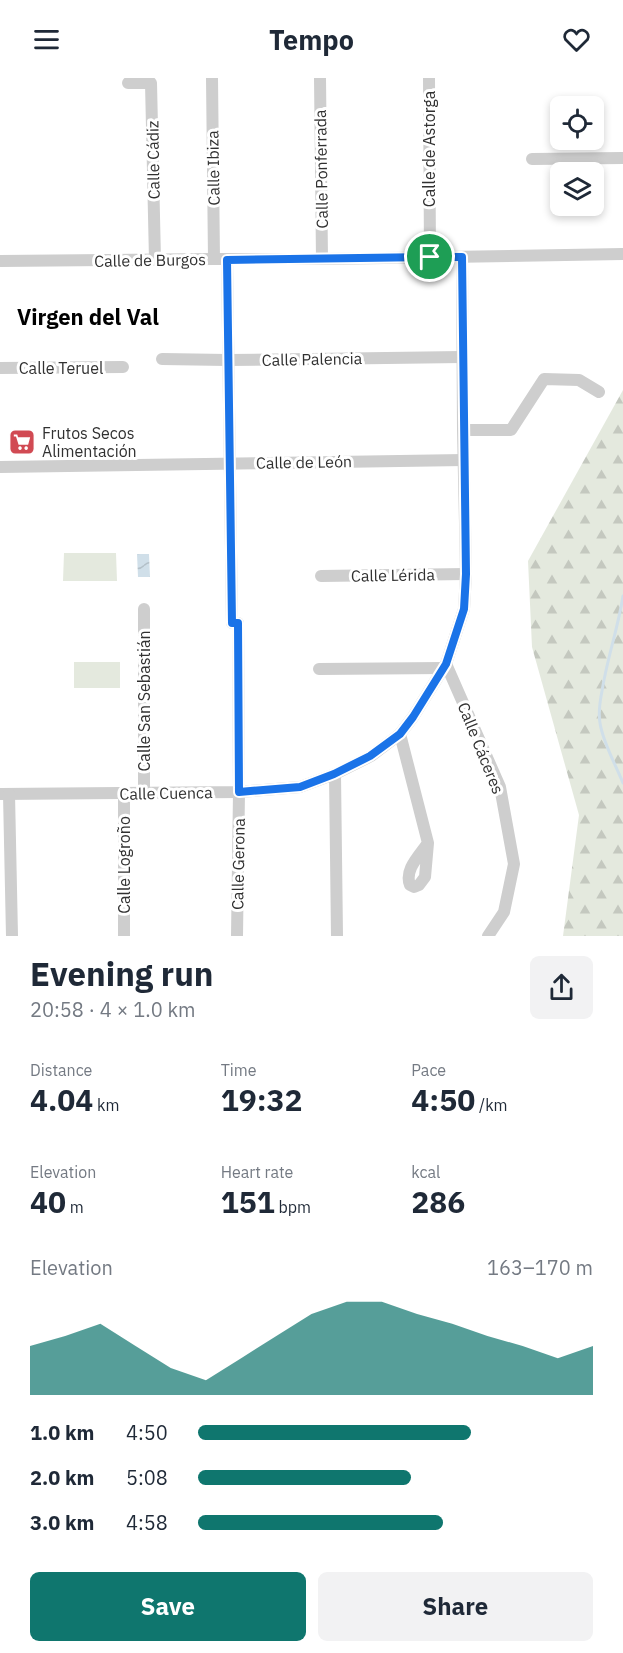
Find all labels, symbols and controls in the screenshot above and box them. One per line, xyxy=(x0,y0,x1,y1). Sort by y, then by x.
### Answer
text: Tempo xyxy=(269,22,354,57)
icon: menu xyxy=(30,23,63,56)
icon: heart xyxy=(560,23,593,56)
street label: Calle de Astorga xyxy=(419,90,439,207)
map controls xyxy=(550,96,604,216)
button: locate xyxy=(550,96,604,150)
street label: Calle Ponferrada xyxy=(310,109,332,229)
street label: Calle Cádiz xyxy=(142,120,164,200)
street label: Calle Ibiza xyxy=(202,130,224,206)
button: layers xyxy=(550,162,604,216)
pin xyxy=(404,231,455,282)
icon: arrive xyxy=(413,240,446,273)
street label: Calle de Burgos xyxy=(94,249,206,271)
district label: Virgen del Val xyxy=(17,302,159,331)
street label: Calle Palencia xyxy=(262,348,363,370)
street label: Calle Teruel xyxy=(19,358,103,378)
place label: Frutos Secos Alimentación xyxy=(42,423,137,461)
supermarket icon: Frutos Secos Alimentación xyxy=(7,427,37,457)
street label: Calle de León xyxy=(256,451,352,473)
street label: Calle Lérida xyxy=(351,564,436,586)
street label: Calle San Sebastián xyxy=(134,630,154,772)
street label: Calle Cáceres xyxy=(454,699,508,797)
street label: Calle Cuenca xyxy=(119,782,213,804)
street label: Calle Logroño xyxy=(114,816,134,914)
street label: Calle Gerona xyxy=(227,817,249,910)
text: Evening run xyxy=(30,952,214,995)
button: share xyxy=(530,956,593,1019)
text: 20:58 · 4 × 1.0 km xyxy=(30,996,195,1023)
text: Distance xyxy=(30,1060,92,1080)
text: Time xyxy=(221,1060,257,1080)
text: Pace xyxy=(411,1060,446,1080)
text: 4.04 xyxy=(30,1080,93,1119)
text: 19:32 xyxy=(221,1080,303,1119)
text: 4:50 xyxy=(411,1080,475,1119)
text: km xyxy=(93,1095,120,1115)
text: /km xyxy=(475,1095,508,1115)
text: Elevation xyxy=(30,1162,96,1182)
text: Heart rate xyxy=(221,1162,293,1182)
text: kcal xyxy=(411,1162,440,1182)
text: 40 xyxy=(30,1182,66,1221)
text: 151 xyxy=(221,1182,275,1221)
text: 286 xyxy=(411,1182,465,1221)
text: m xyxy=(66,1197,84,1217)
text: bpm xyxy=(275,1197,311,1217)
text: Elevation xyxy=(30,1254,113,1281)
text: 163–170 m xyxy=(487,1254,593,1281)
text: 1.0 km xyxy=(30,1419,94,1446)
text: 4:50 xyxy=(126,1419,168,1446)
text: 2.0 km xyxy=(30,1464,94,1491)
text: 5:08 xyxy=(126,1464,168,1491)
text: 3.0 km xyxy=(30,1509,94,1536)
text: 4:58 xyxy=(126,1509,168,1536)
button: Save xyxy=(30,1572,306,1641)
button: Share xyxy=(318,1572,593,1641)

